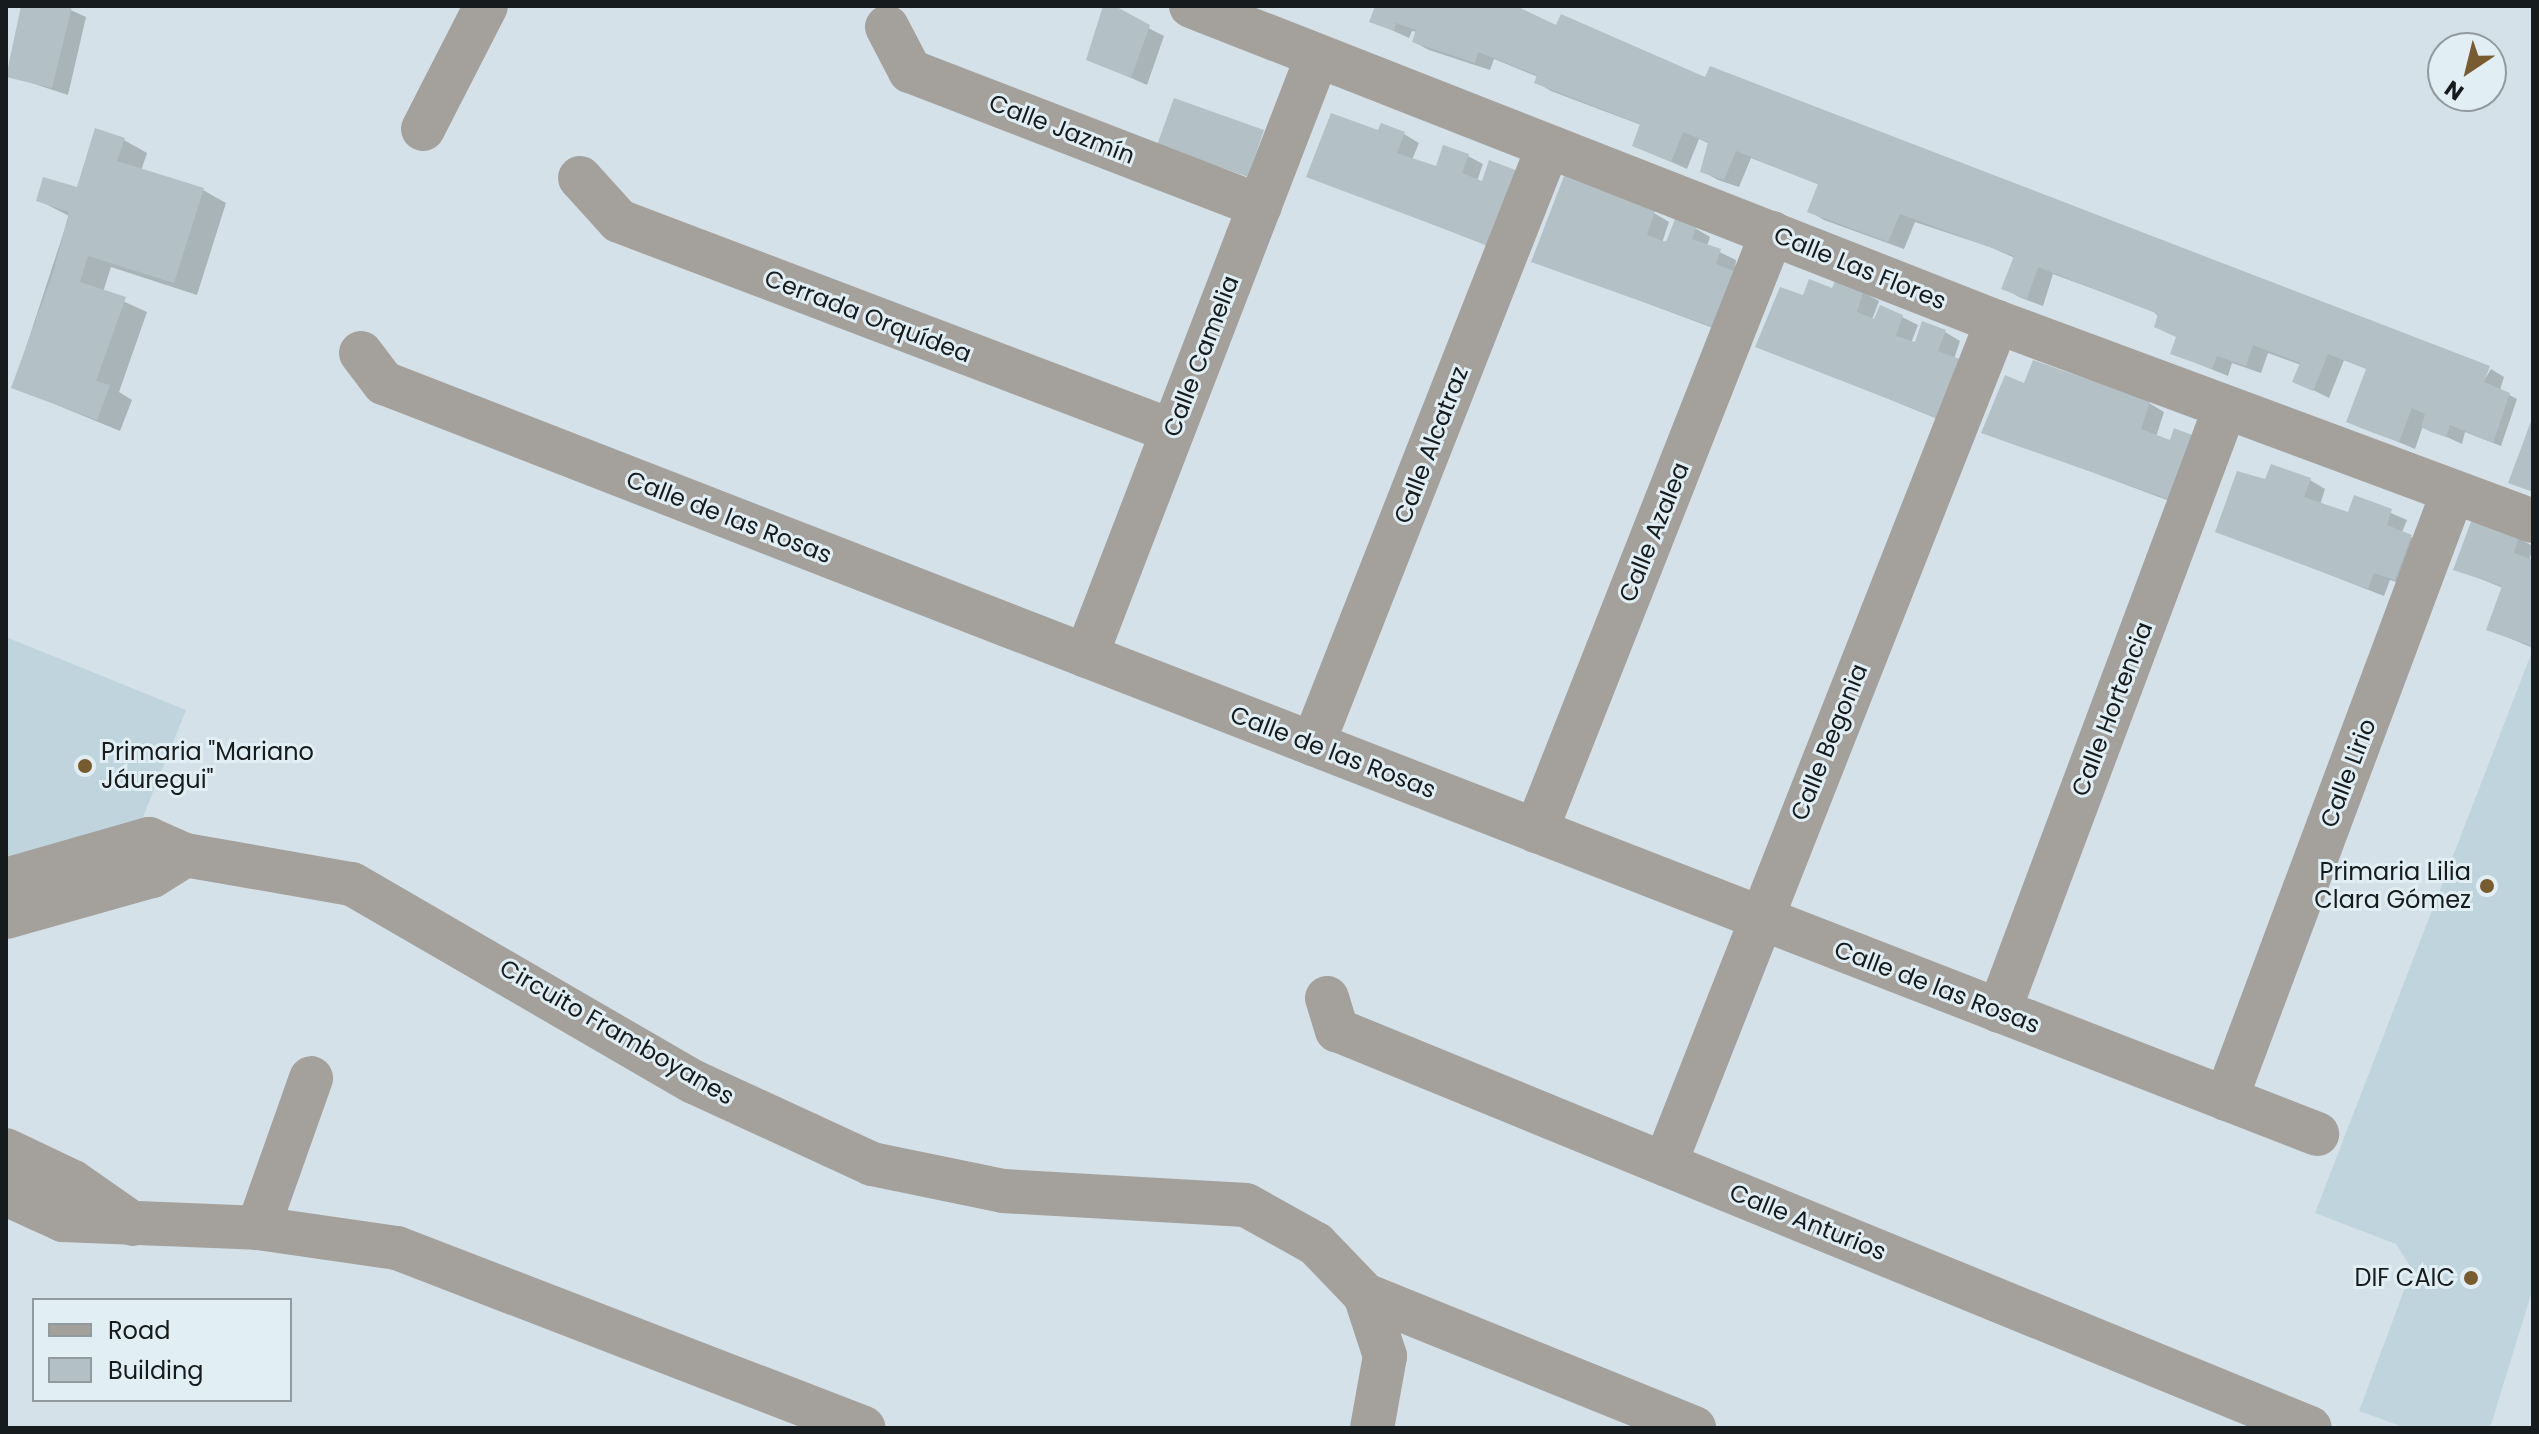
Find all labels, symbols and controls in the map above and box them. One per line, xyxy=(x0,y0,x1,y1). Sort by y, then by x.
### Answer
north arrow xyxy=(2427,32,2507,112)
text: N xyxy=(2438,73,2470,108)
street label: Calle Jazmín xyxy=(985,88,1139,170)
street label: Calle Las Flores xyxy=(1770,220,1950,316)
street label: Cerrada Orquídea xyxy=(761,263,975,369)
street label: Calle Camelia xyxy=(1157,271,1245,441)
street label: Calle Alcatraz xyxy=(1388,363,1474,527)
street label: Calle Azalea xyxy=(1613,458,1695,606)
street label: Calle de las Rosas xyxy=(622,465,836,569)
street label: Calle Hortencia xyxy=(2066,618,2158,800)
street label: Calle Begonia xyxy=(1784,659,1874,825)
street label: Calle de las Rosas xyxy=(1226,700,1440,804)
street label: Calle Lirio xyxy=(2314,714,2382,832)
place label: Primaria "Mariano Jáuregui" xyxy=(101,738,314,794)
marker: Primaria "Mariano Jáuregui" xyxy=(76,757,94,775)
place label: Primaria Lilia Clara Gómez xyxy=(2314,858,2471,914)
marker: Primaria Lilia Clara Gómez xyxy=(2478,877,2496,895)
street label: Calle de las Rosas xyxy=(1830,935,2044,1039)
street label: Circuito Framboyanes xyxy=(495,953,739,1111)
street label: Calle Anturios xyxy=(1726,1178,1890,1266)
place label: DIF CAIC xyxy=(2354,1264,2455,1292)
marker: DIF CAIC xyxy=(2462,1269,2480,1287)
legend xyxy=(32,1298,292,1402)
text: Road xyxy=(108,1314,170,1347)
text: Building xyxy=(108,1354,204,1387)

